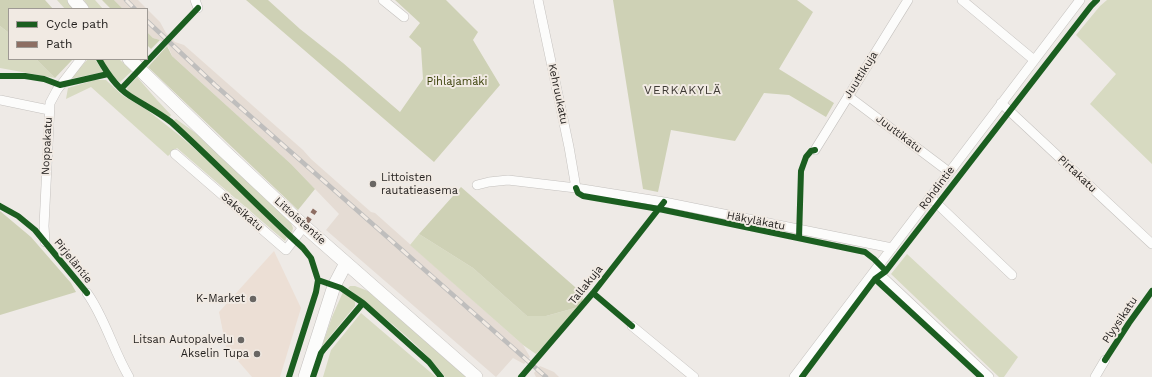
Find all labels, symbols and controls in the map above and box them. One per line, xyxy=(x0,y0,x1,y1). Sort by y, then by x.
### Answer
legend xyxy=(8,8,148,60)
text: Cycle path xyxy=(46,17,108,31)
text: Path xyxy=(46,37,72,51)
street label: Juuttikuja xyxy=(841,49,881,101)
street label: Kehruukatu xyxy=(545,63,571,125)
park label: Pihlajamäki xyxy=(426,75,488,89)
district label: VERKAKYLÄ xyxy=(644,83,722,97)
street label: Juuttikatu xyxy=(873,112,925,156)
street label: Noppakatu xyxy=(39,117,55,175)
street label: Pirtakatu xyxy=(1055,153,1099,195)
street label: Rohdintie xyxy=(916,164,958,212)
place label: Littoisten rautatieasema xyxy=(381,171,458,197)
marker: Littoisten rautatieasema xyxy=(368,179,378,189)
street label: Saksikatu xyxy=(218,190,266,234)
street label: Littoistentie xyxy=(271,194,329,248)
street label: Häkyläkatu xyxy=(726,209,786,233)
street label: Pirjeläntie xyxy=(51,236,95,286)
street label: Tallakuja xyxy=(566,263,606,307)
place label: K-Market xyxy=(196,292,245,306)
marker: K-Market xyxy=(248,294,258,304)
street label: Plyysikatu xyxy=(1100,294,1140,346)
place label: Litsan Autopalvelu xyxy=(133,333,233,347)
marker: Litsan Autopalvelu xyxy=(236,335,246,345)
place label: Akselin Tupa xyxy=(181,347,249,361)
marker: Akselin Tupa xyxy=(252,349,262,359)

